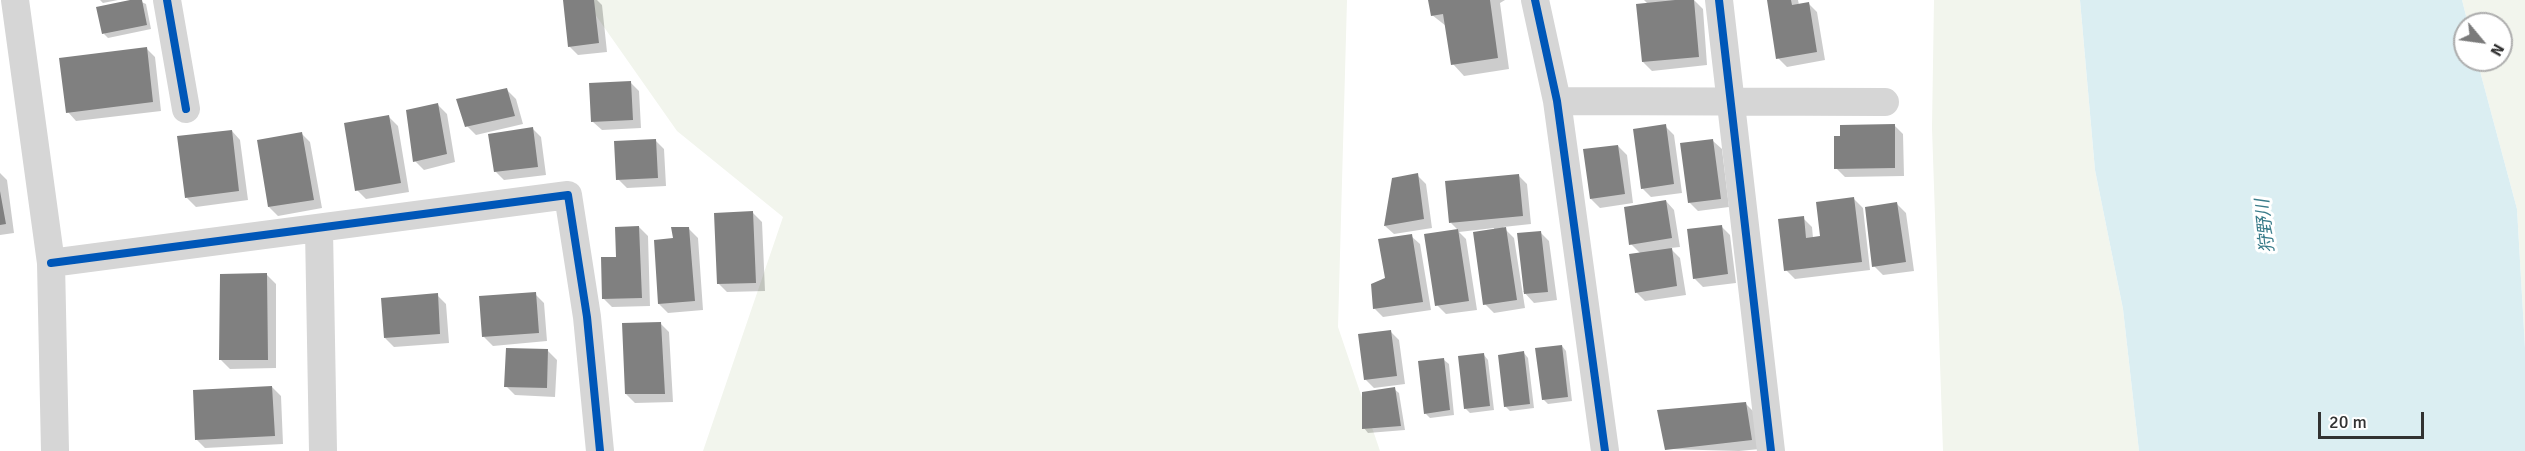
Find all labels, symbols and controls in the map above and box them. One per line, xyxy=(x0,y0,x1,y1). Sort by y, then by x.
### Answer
north arrow xyxy=(2453,12,2513,72)
text: N xyxy=(2486,40,2508,59)
water label: 狩野川 xyxy=(2252,198,2280,254)
scale bar xyxy=(2321,400,2428,438)
text: 20 m xyxy=(2329,411,2367,433)

